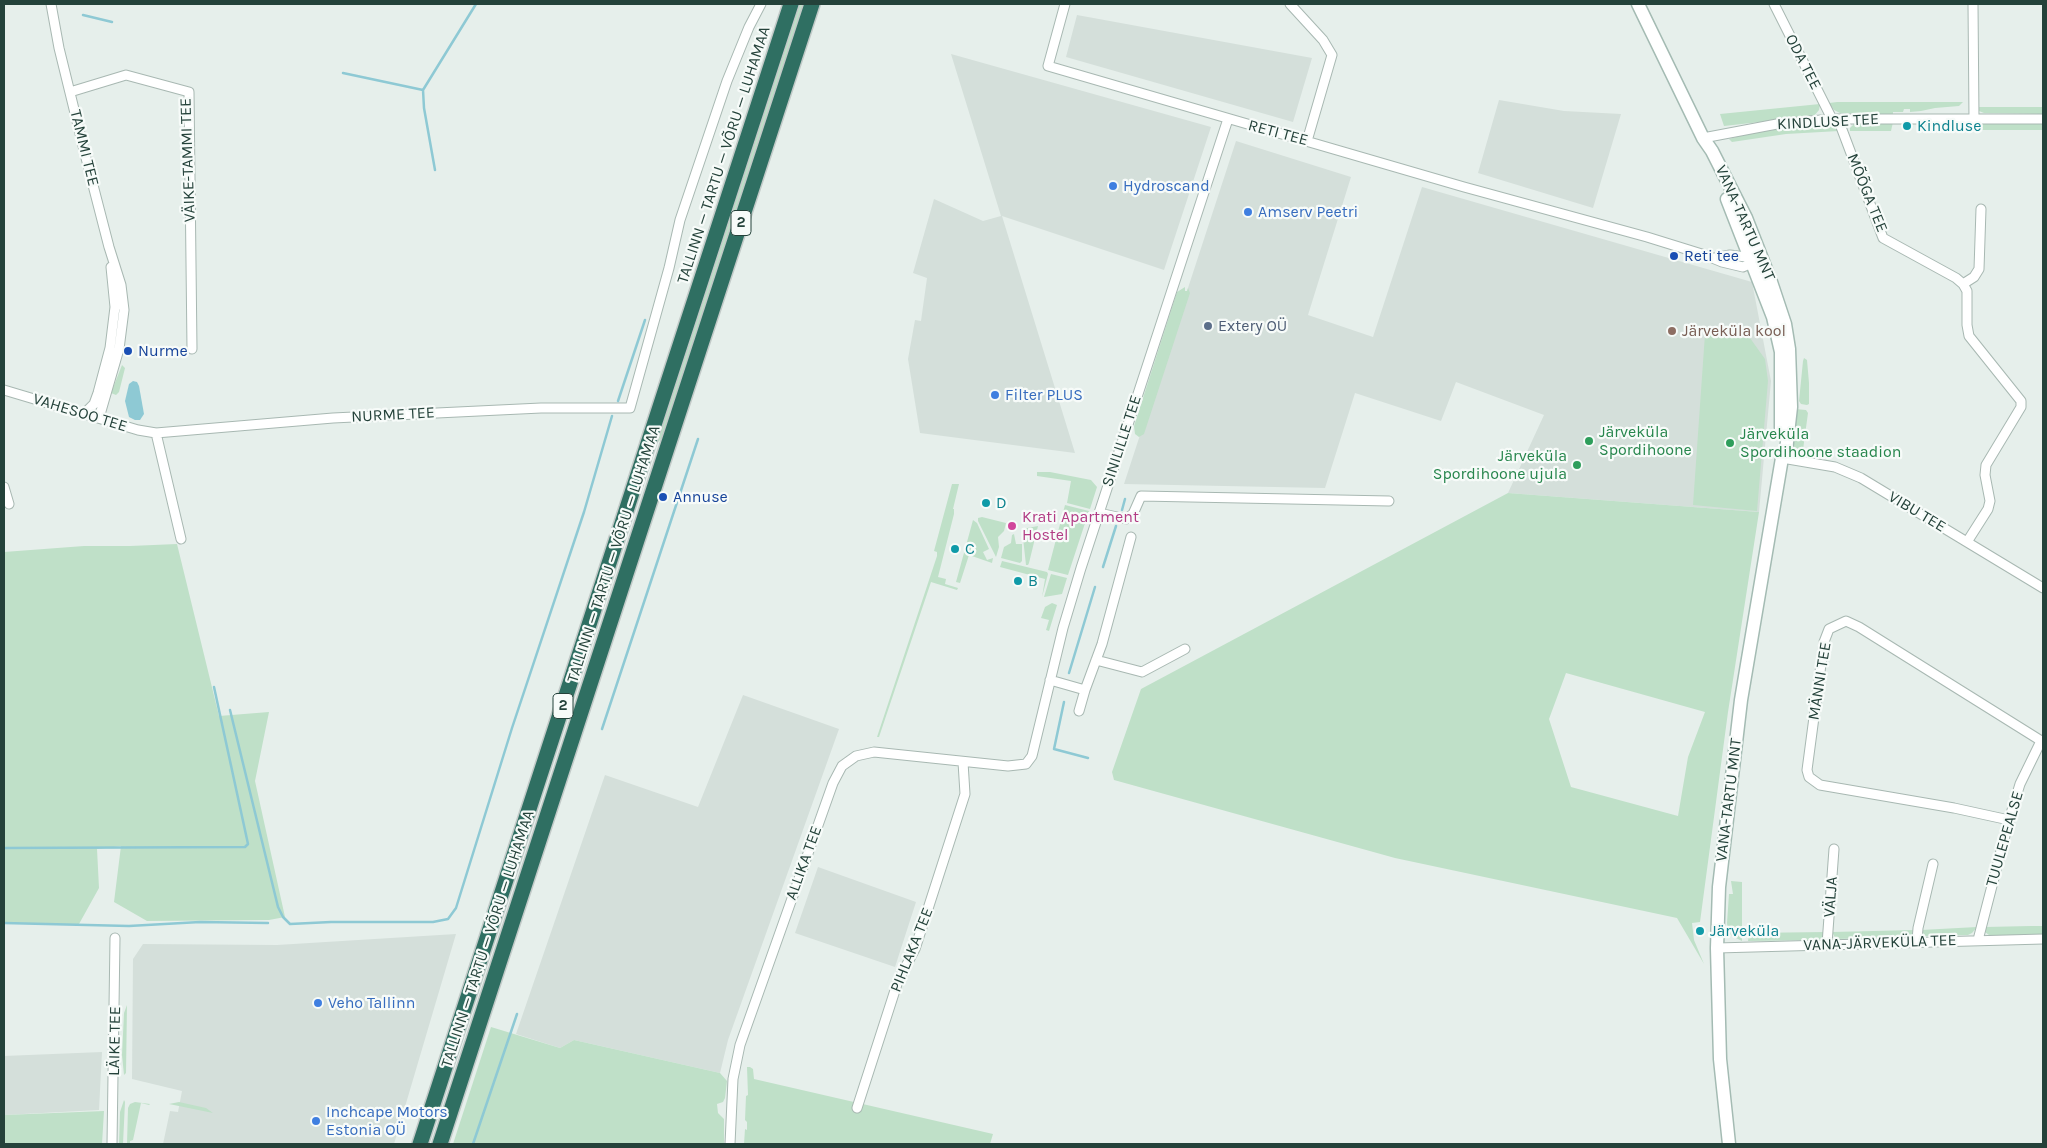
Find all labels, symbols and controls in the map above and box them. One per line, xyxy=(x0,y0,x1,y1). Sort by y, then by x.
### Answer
street label: TALLINN — TARTU — VÕRU — LUHAMAA xyxy=(673,24,775,286)
street label: ODA TEE xyxy=(1781,31,1825,93)
street label: VÄIKE-TAMMI TEE xyxy=(176,98,200,222)
street label: TAMMI TEE xyxy=(65,108,103,188)
street label: KINDLUSE TEE xyxy=(1777,110,1879,134)
street label: RETI TEE xyxy=(1246,116,1310,150)
place label: Kindluse xyxy=(1917,116,1981,136)
marker: Kindluse xyxy=(1901,120,1913,132)
street label: MÕÕGA TEE xyxy=(1842,151,1892,235)
street label: VANA-TARTU MNT xyxy=(1711,162,1779,284)
place label: Hydroscand xyxy=(1123,176,1210,196)
marker: Hydroscand xyxy=(1107,180,1119,192)
place label: Amserv Peetri xyxy=(1258,202,1358,222)
marker: Amserv Peetri xyxy=(1242,206,1254,218)
road number: 2 xyxy=(731,210,751,236)
place label: Reti tee xyxy=(1684,246,1739,266)
marker: Reti tee xyxy=(1668,250,1680,262)
place label: Extery OÜ xyxy=(1218,316,1287,336)
marker: Extery OÜ xyxy=(1202,320,1214,332)
place label: Järveküla kool xyxy=(1682,321,1786,341)
marker: Järveküla kool xyxy=(1666,325,1678,337)
place label: Nurme xyxy=(138,341,188,361)
marker: Nurme xyxy=(122,345,134,357)
place label: Filter PLUS xyxy=(1005,385,1083,405)
marker: Filter PLUS xyxy=(989,389,1001,401)
street label: VAHESOO TEE xyxy=(31,390,129,436)
street label: SINILILLE TEE xyxy=(1098,393,1146,489)
street label: NURME TEE xyxy=(351,403,435,427)
place label: Järveküla Spordihoone xyxy=(1599,422,1692,460)
street label: TALLINN — TARTU — VÕRU — LUHAMAA xyxy=(563,423,665,685)
place label: Järveküla Spordihoone staadion xyxy=(1740,424,1901,462)
marker: Järveküla Spordihoone xyxy=(1583,435,1595,447)
marker: Järveküla Spordihoone staadion xyxy=(1724,437,1736,449)
place label: Järveküla Spordihoone ujula xyxy=(1433,446,1567,484)
marker: Järveküla Spordihoone ujula xyxy=(1571,459,1583,471)
place label: Annuse xyxy=(673,487,728,507)
street label: VIBU TEE xyxy=(1885,487,1949,537)
marker: Annuse xyxy=(657,491,669,503)
place label: D xyxy=(996,493,1007,513)
marker: D xyxy=(980,497,992,509)
place label: Krati Apartment Hostel xyxy=(1022,507,1139,545)
marker: Krati Apartment Hostel xyxy=(1006,520,1018,532)
place label: C xyxy=(965,539,975,559)
marker: C xyxy=(949,543,961,555)
place label: B xyxy=(1028,571,1038,591)
marker: B xyxy=(1012,575,1024,587)
street label: MÄNNI TEE xyxy=(1804,641,1836,721)
road number: 2 xyxy=(553,694,573,718)
street label: VANA-TARTU MNT xyxy=(1712,737,1746,863)
street label: TUULEPEALSE xyxy=(1982,789,2028,889)
street label: TALLINN — TARTU — VÕRU — LUHAMAA xyxy=(437,808,539,1070)
street label: ALLIKA TEE xyxy=(782,823,826,903)
street label: VÄLJA xyxy=(1820,876,1842,918)
street label: PIHLAKA TEE xyxy=(886,905,938,995)
place label: Järveküla xyxy=(1710,921,1779,941)
marker: Järveküla xyxy=(1694,925,1706,937)
street label: VANA-JÄRVEKÜLA TEE xyxy=(1803,931,1957,955)
place label: Veho Tallinn xyxy=(328,993,415,1013)
marker: Veho Tallinn xyxy=(312,997,324,1009)
street label: LÄIKE TEE xyxy=(105,1006,125,1076)
place label: Inchcape Motors Estonia OÜ xyxy=(326,1102,448,1140)
marker: Inchcape Motors Estonia OÜ xyxy=(310,1115,322,1127)

